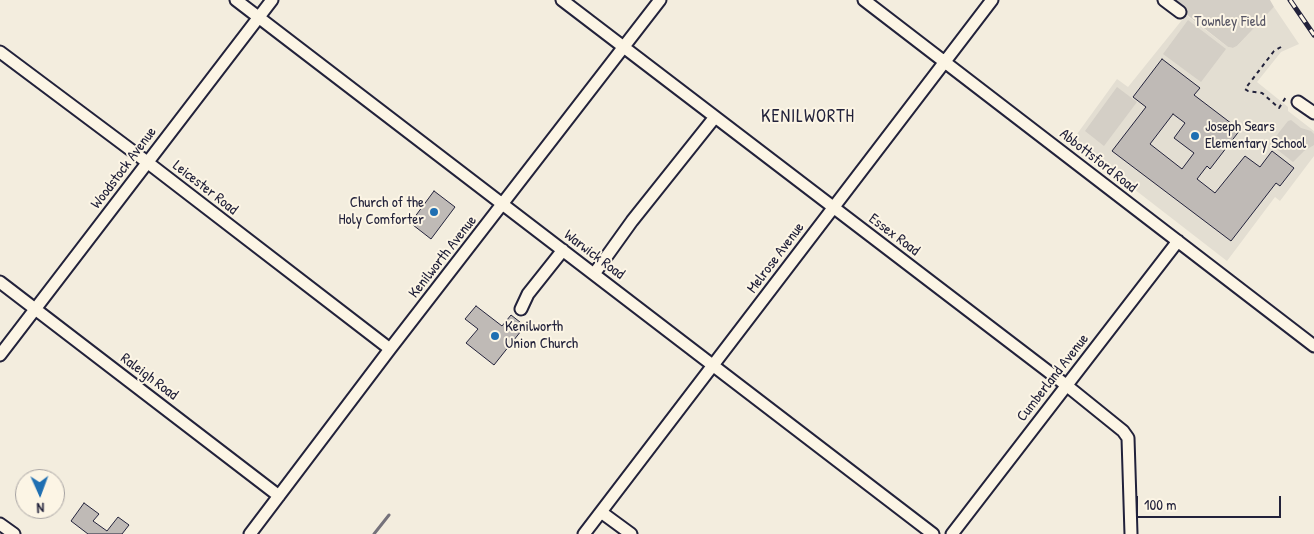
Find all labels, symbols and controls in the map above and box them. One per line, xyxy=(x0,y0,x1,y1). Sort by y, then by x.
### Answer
park label: Townley Field xyxy=(1194,13,1266,31)
district label: KENILWORTH xyxy=(760,106,856,128)
place label: Joseph Sears Elementary School xyxy=(1205,118,1306,153)
street label: Woodstock Avenue xyxy=(87,124,161,212)
street label: Abbottsford Road xyxy=(1056,125,1140,197)
marker: Joseph Sears Elementary School xyxy=(1189,130,1201,142)
street label: Leicester Road xyxy=(169,157,241,219)
place label: Church of the Holy Comforter xyxy=(339,194,424,229)
marker: Church of the Holy Comforter xyxy=(428,206,440,218)
street label: Essex Road xyxy=(865,210,923,260)
street label: Kenilworth Avenue xyxy=(405,212,481,302)
street label: Melrose Avenue xyxy=(744,219,808,297)
street label: Warwick Road xyxy=(560,226,628,284)
place label: Kenilworth Union Church xyxy=(505,318,578,353)
marker: Kenilworth Union Church xyxy=(489,330,501,342)
street label: Cumberland Avenue xyxy=(1013,331,1093,425)
street label: Raleigh Road xyxy=(117,350,181,404)
north arrow xyxy=(15,469,65,519)
scale bar xyxy=(1139,486,1284,518)
text: 100 m xyxy=(1144,494,1177,515)
text: N xyxy=(36,499,45,518)

